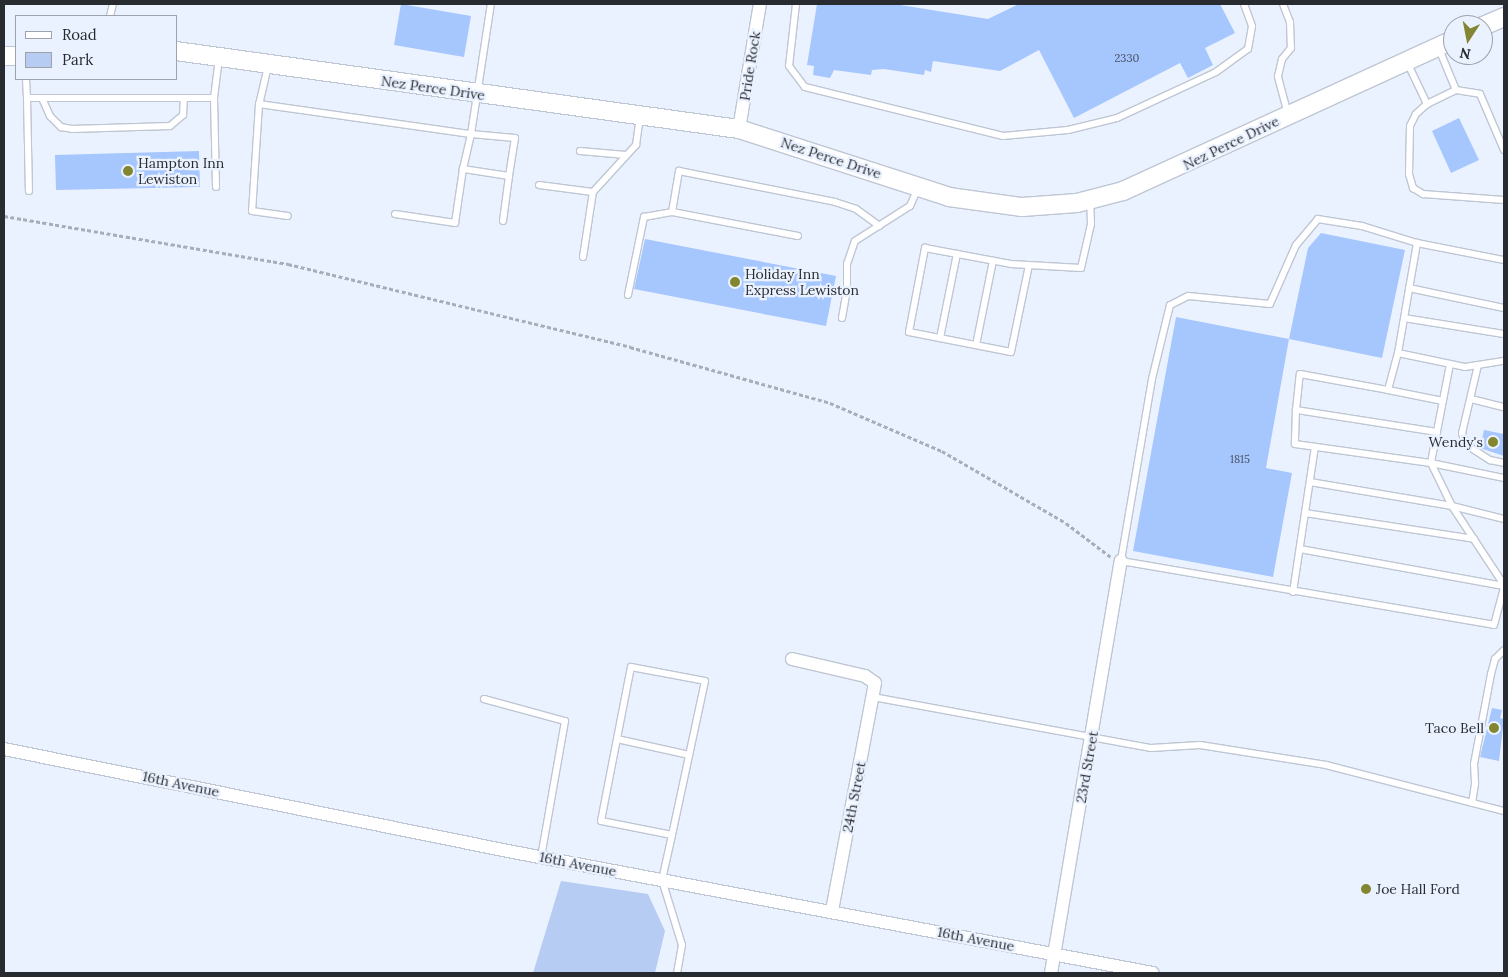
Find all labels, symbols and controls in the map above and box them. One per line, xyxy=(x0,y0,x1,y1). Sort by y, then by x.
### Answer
legend xyxy=(15,15,178,80)
north arrow xyxy=(1443,15,1493,65)
text: Road xyxy=(62,25,97,44)
street label: Pride Rock xyxy=(736,30,764,102)
text: N xyxy=(1458,44,1472,64)
text: Park xyxy=(62,50,93,69)
house number: 2330 xyxy=(1115,51,1139,65)
street label: Nez Perce Drive xyxy=(380,72,486,104)
street label: Nez Perce Drive xyxy=(1180,113,1282,173)
street label: Nez Perce Drive xyxy=(779,134,883,182)
place label: Hampton Inn Lewiston xyxy=(138,155,224,188)
marker: Hampton Inn Lewiston xyxy=(122,165,134,177)
place label: Holiday Inn Express Lewiston xyxy=(745,266,859,298)
marker: Holiday Inn Express Lewiston xyxy=(729,276,741,288)
place label: Wendy's xyxy=(1428,434,1483,450)
marker: Wendy's xyxy=(1487,436,1499,448)
house number: 1815 xyxy=(1230,452,1250,466)
place label: Taco Bell xyxy=(1425,720,1484,736)
marker: Taco Bell xyxy=(1488,722,1500,734)
street label: 23rd Street xyxy=(1072,730,1102,804)
street label: 24th Street xyxy=(839,760,869,834)
street label: 16th Avenue xyxy=(141,768,221,800)
street label: 16th Avenue xyxy=(538,848,618,880)
place label: Joe Hall Ford xyxy=(1376,881,1460,897)
marker: Joe Hall Ford xyxy=(1360,883,1372,895)
street label: 16th Avenue xyxy=(936,923,1016,955)

